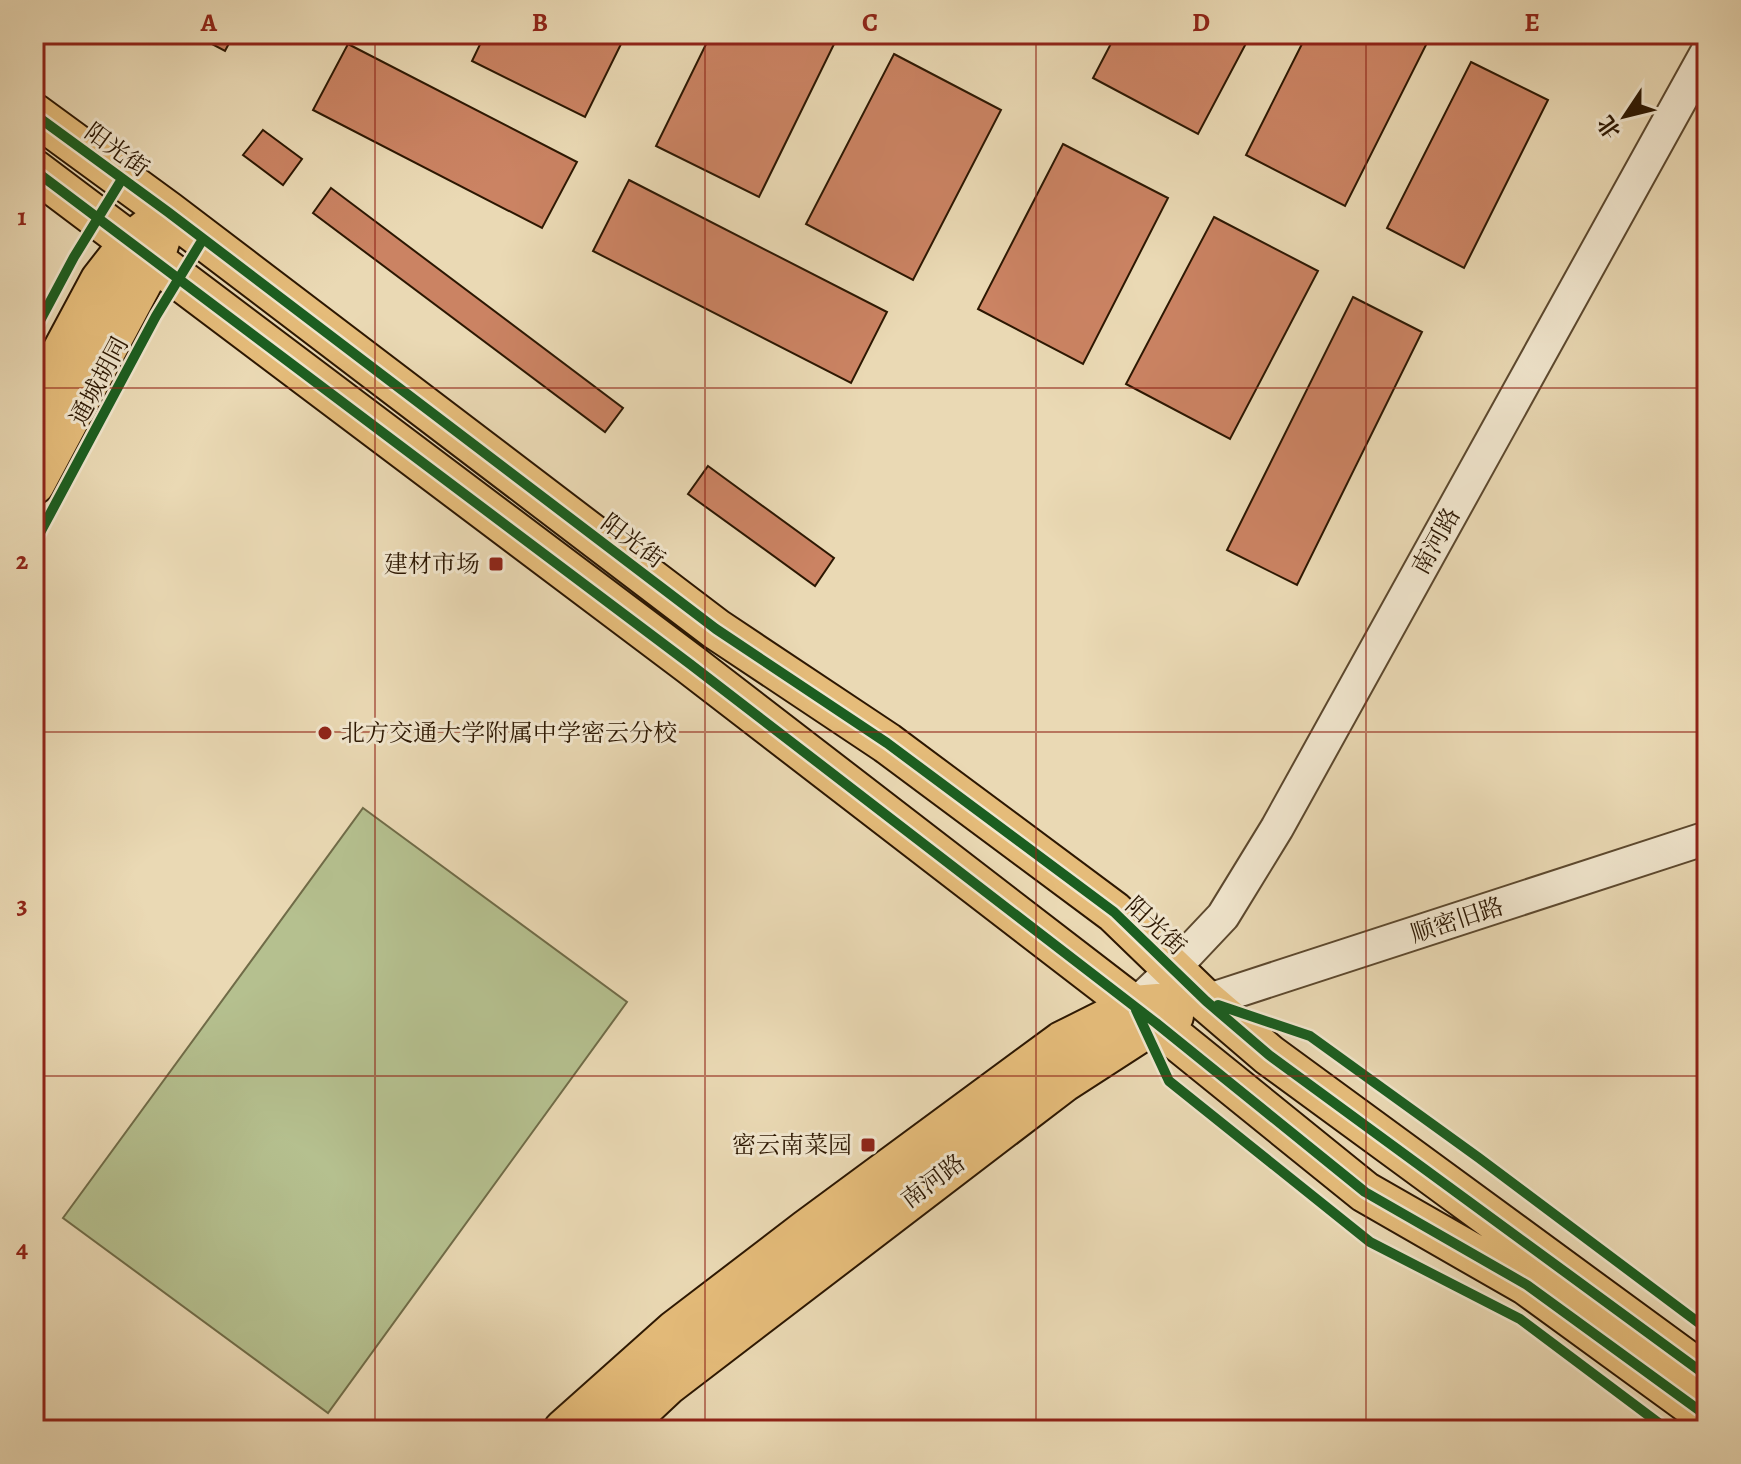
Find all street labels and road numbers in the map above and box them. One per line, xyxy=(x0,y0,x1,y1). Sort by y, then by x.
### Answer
street label: 阳光街 xyxy=(78,116,156,184)
street label: 通城胡同 xyxy=(62,331,136,431)
street label: 南河路 xyxy=(1405,502,1467,580)
street label: 阳光街 xyxy=(595,507,671,575)
street label: 阳光街 xyxy=(1119,890,1193,962)
street label: 顺密旧路 xyxy=(1406,890,1508,950)
street label: 南河路 xyxy=(895,1147,971,1215)

